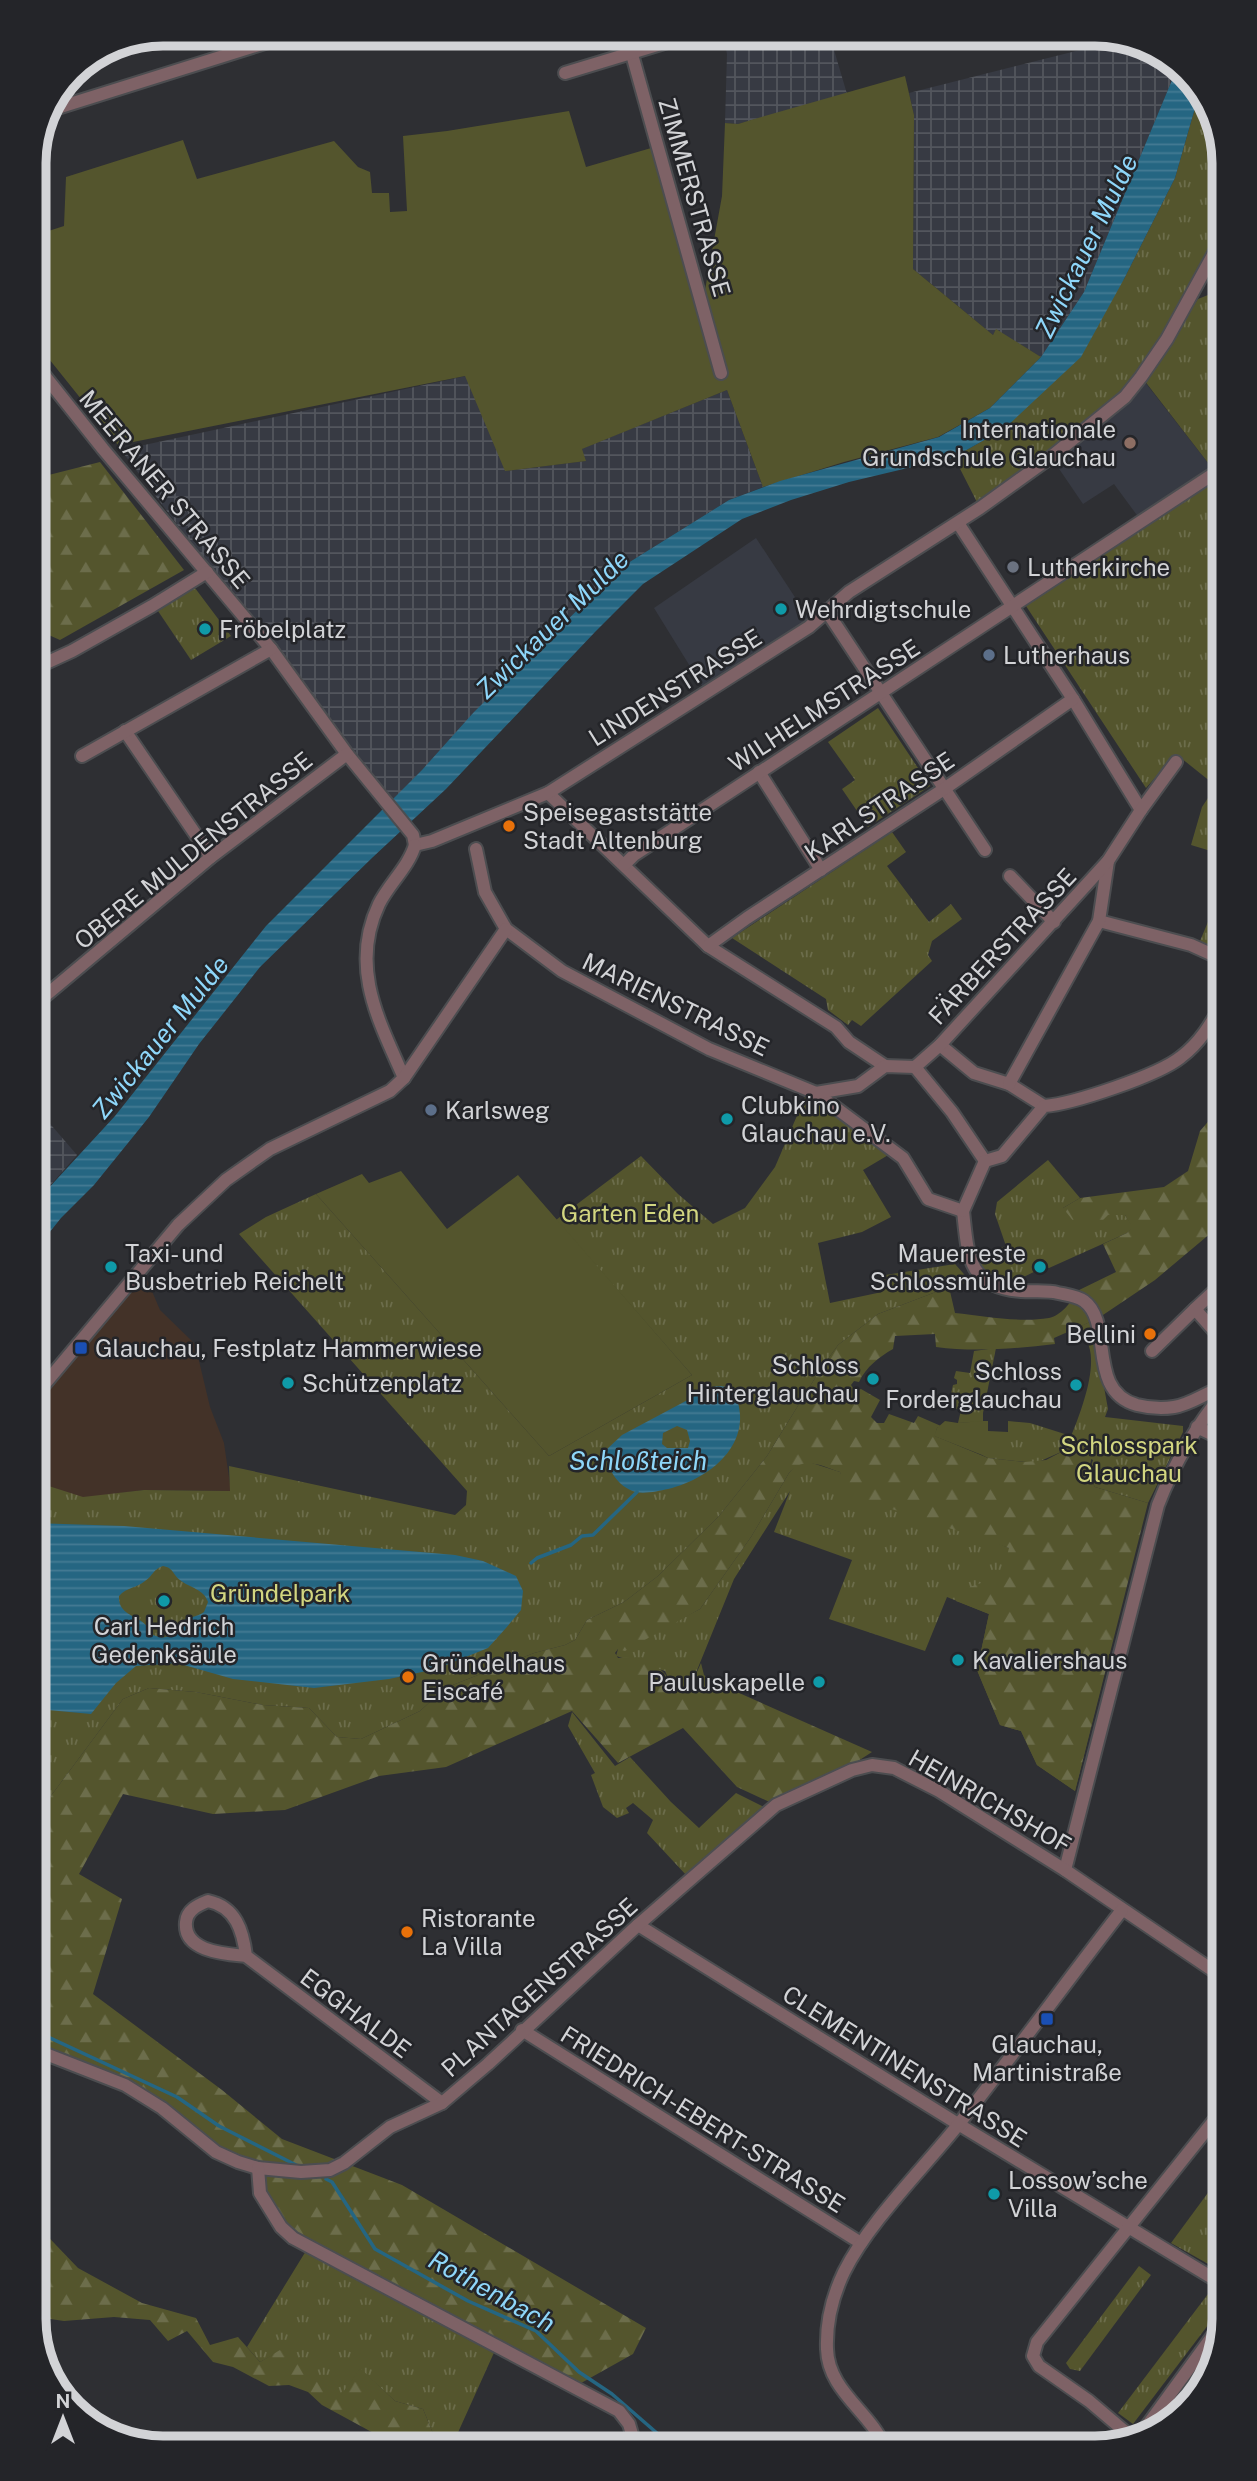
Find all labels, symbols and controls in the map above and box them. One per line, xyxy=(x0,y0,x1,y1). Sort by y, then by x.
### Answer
street label: ZIMMERSTRASSE xyxy=(653,94,737,300)
water label: Zwickauer Mulde xyxy=(1028,149,1144,343)
street label: MEERANER STRASSE xyxy=(74,384,256,594)
place label: Internationale Grundschule Glauchau xyxy=(862,415,1116,471)
marker: Internationale Grundschule Glauchau xyxy=(1122,435,1138,451)
water label: Zwickauer Mulde xyxy=(469,543,635,705)
place label: Lutherkirche xyxy=(1027,553,1170,581)
marker: Lutherkirche xyxy=(1005,559,1021,575)
place label: Wehrdigtschule xyxy=(795,595,971,623)
marker: Wehrdigtschule xyxy=(773,601,789,617)
place label: Fröbelplatz xyxy=(219,615,346,643)
marker: Fröbelplatz xyxy=(197,621,213,637)
street label: LINDENSTRASSE xyxy=(583,623,767,751)
street label: WILHELMSTRASSE xyxy=(723,633,925,777)
place label: Lutherhaus xyxy=(1003,641,1130,669)
marker: Lutherhaus xyxy=(981,647,997,663)
street label: OBERE MULDENSTRASSE xyxy=(69,745,317,955)
street label: KARLSTRASSE xyxy=(799,746,959,866)
place label: Speisegaststätte Stadt Altenburg xyxy=(523,798,712,854)
marker: Speisegaststätte Stadt Altenburg xyxy=(501,818,517,834)
street label: FÄRBERSTRASSE xyxy=(923,862,1081,1030)
street label: MARIENSTRASSE xyxy=(578,947,774,1061)
water label: Zwickauer Mulde xyxy=(85,949,235,1125)
place label: Clubkino Glauchau e.V. xyxy=(741,1091,891,1147)
place label: Karlsweg xyxy=(445,1096,550,1124)
marker: Karlsweg xyxy=(423,1102,439,1118)
marker: Clubkino Glauchau e.V. xyxy=(719,1111,735,1127)
park label: Garten Eden xyxy=(561,1199,699,1227)
place label: Taxi- und Busbetrieb Reichelt xyxy=(125,1239,344,1295)
place label: Mauerreste Schlossmühle xyxy=(870,1239,1026,1295)
marker: Taxi- und Busbetrieb Reichelt xyxy=(103,1259,119,1275)
marker: Mauerreste Schlossmühle xyxy=(1032,1259,1048,1275)
place label: Bellini xyxy=(1066,1320,1136,1348)
marker: Bellini xyxy=(1142,1326,1158,1342)
place label: Glauchau, Festplatz Hammerwiese xyxy=(95,1334,482,1362)
marker: Glauchau, Festplatz Hammerwiese xyxy=(73,1340,89,1356)
place label: Schloss Hinterglauchau xyxy=(686,1351,859,1407)
place label: Schloss Forderglauchau xyxy=(885,1357,1062,1413)
place label: Schützenplatz xyxy=(302,1369,462,1397)
marker: Schloss Hinterglauchau xyxy=(865,1371,881,1387)
marker: Schützenplatz xyxy=(280,1375,296,1391)
marker: Schloss Forderglauchau xyxy=(1068,1377,1084,1393)
park label: Schlosspark Glauchau xyxy=(1060,1431,1198,1487)
water label: Schloßteich xyxy=(569,1445,707,1476)
park label: Gründelpark xyxy=(210,1579,350,1607)
marker: Carl Hedrich Gedenksäule xyxy=(156,1593,172,1609)
place label: Carl Hedrich Gedenksäule xyxy=(91,1612,237,1668)
place label: Kavaliershaus xyxy=(972,1646,1127,1674)
place label: Gründelhaus Eiscafé xyxy=(422,1649,565,1705)
marker: Kavaliershaus xyxy=(950,1652,966,1668)
place label: Pauluskapelle xyxy=(648,1668,805,1696)
marker: Gründelhaus Eiscafé xyxy=(400,1669,416,1685)
marker: Pauluskapelle xyxy=(811,1674,827,1690)
street label: HEINRICHSHOF xyxy=(904,1743,1076,1859)
street label: PLANTAGENSTRASSE xyxy=(435,1892,643,2082)
place label: Ristorante La Villa xyxy=(421,1904,536,1960)
marker: Ristorante La Villa xyxy=(399,1924,415,1940)
street label: EGGHALDE xyxy=(295,1962,417,2064)
street label: CLEMENTINENSTRASSE xyxy=(778,1979,1032,2153)
marker: Glauchau, Martinistraße xyxy=(1039,2011,1055,2027)
street label: FRIEDRICH-EBERT-STRASSE xyxy=(556,2020,850,2218)
place label: Glauchau, Martinistraße xyxy=(972,2030,1122,2086)
place label: Lossow’sche Villa xyxy=(1008,2166,1148,2222)
marker: Lossow’sche Villa xyxy=(986,2186,1002,2202)
water label: Rothenbach xyxy=(423,2244,561,2338)
north arrow xyxy=(28,2383,98,2453)
text: N xyxy=(56,2390,70,2412)

